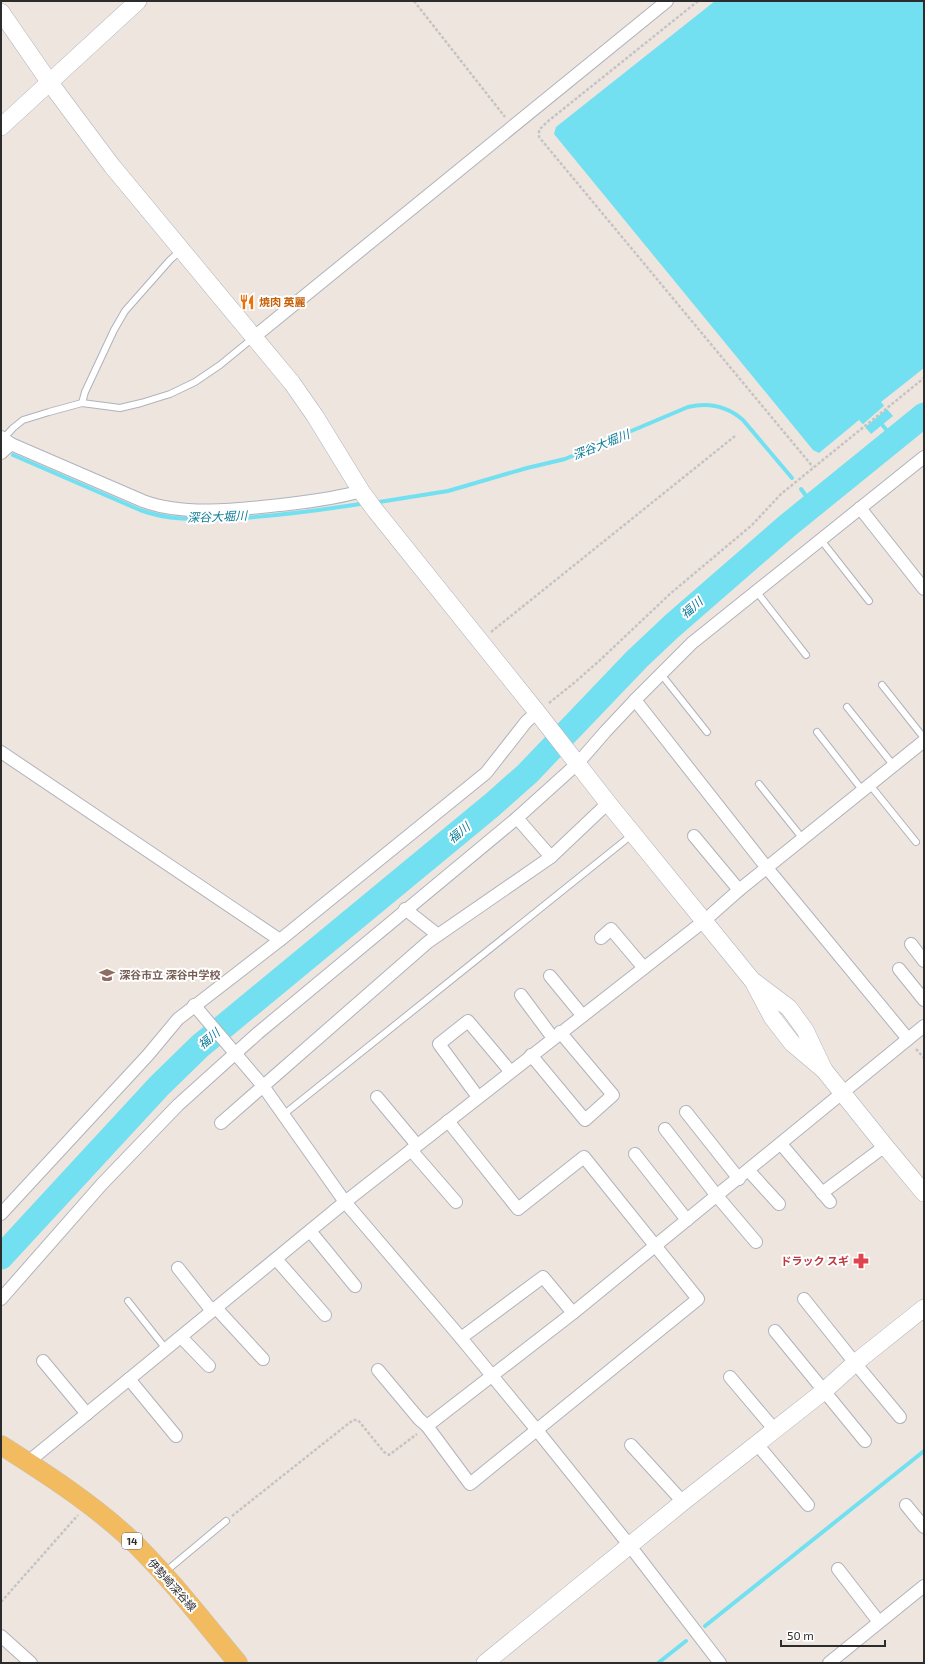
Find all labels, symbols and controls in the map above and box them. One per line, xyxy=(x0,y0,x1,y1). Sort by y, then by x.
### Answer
restaurant icon: 焼肉 英麗 xyxy=(238,293,256,311)
place label: 焼肉 英麗 xyxy=(259,295,305,308)
water label: 深谷大堀川 xyxy=(570,426,633,462)
water label: 深谷大堀川 xyxy=(187,508,249,524)
water label: 福川 xyxy=(678,593,706,620)
water label: 福川 xyxy=(445,818,474,845)
school or university icon: 深谷市立 深谷中学校 xyxy=(98,966,116,984)
place label: 深谷市立 深谷中学校 xyxy=(119,968,220,981)
water label: 福川 xyxy=(195,1024,224,1051)
pharmacy icon: ドラック スギ xyxy=(852,1252,870,1270)
place label: ドラック スギ xyxy=(781,1254,849,1267)
road number: 14 xyxy=(122,1533,142,1549)
street label: 伊勢崎深谷線 xyxy=(145,1556,199,1614)
scale bar xyxy=(781,1622,885,1648)
text: 50 m xyxy=(787,1628,814,1642)

